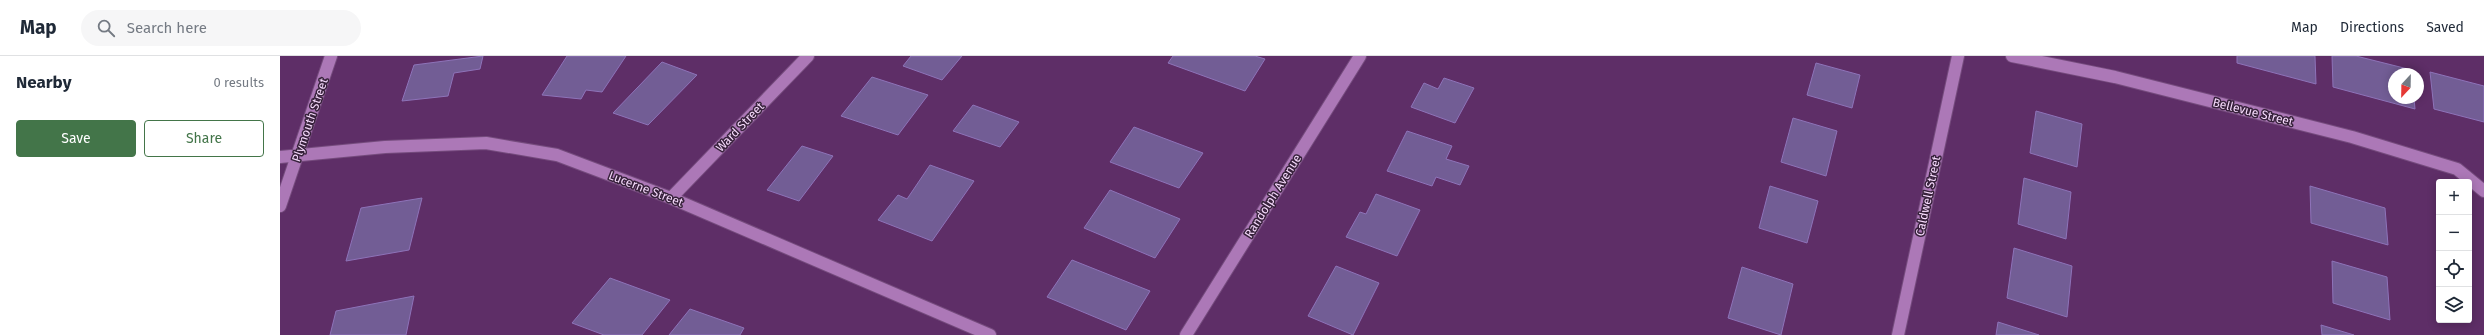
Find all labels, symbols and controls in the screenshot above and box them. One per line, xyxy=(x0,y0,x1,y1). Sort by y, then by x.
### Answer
search box xyxy=(81,10,361,46)
text: Map xyxy=(20,16,57,39)
icon: search xyxy=(95,17,117,39)
text: Search here xyxy=(127,19,207,37)
text: Map xyxy=(2291,19,2318,36)
text: Directions xyxy=(2340,19,2404,36)
text: Saved xyxy=(2426,19,2464,36)
north arrow xyxy=(2388,68,2424,104)
text: Nearby xyxy=(16,72,71,93)
text: 0 results xyxy=(213,75,264,90)
street label: Plymouth Street xyxy=(289,76,331,164)
street label: Bellevue Street xyxy=(2211,95,2295,129)
street label: Ward Street xyxy=(713,99,767,155)
button: Save xyxy=(16,120,136,157)
button: Share xyxy=(144,120,264,157)
street label: Randolph Avenue xyxy=(1242,152,1304,240)
street label: Caldwell Street xyxy=(1913,154,1943,237)
street label: Lucerne Street xyxy=(607,168,686,210)
map controls xyxy=(2436,179,2472,323)
button: + xyxy=(2436,179,2472,215)
button: − xyxy=(2436,215,2472,251)
button: locate xyxy=(2436,251,2472,287)
button: layers xyxy=(2436,287,2472,323)

